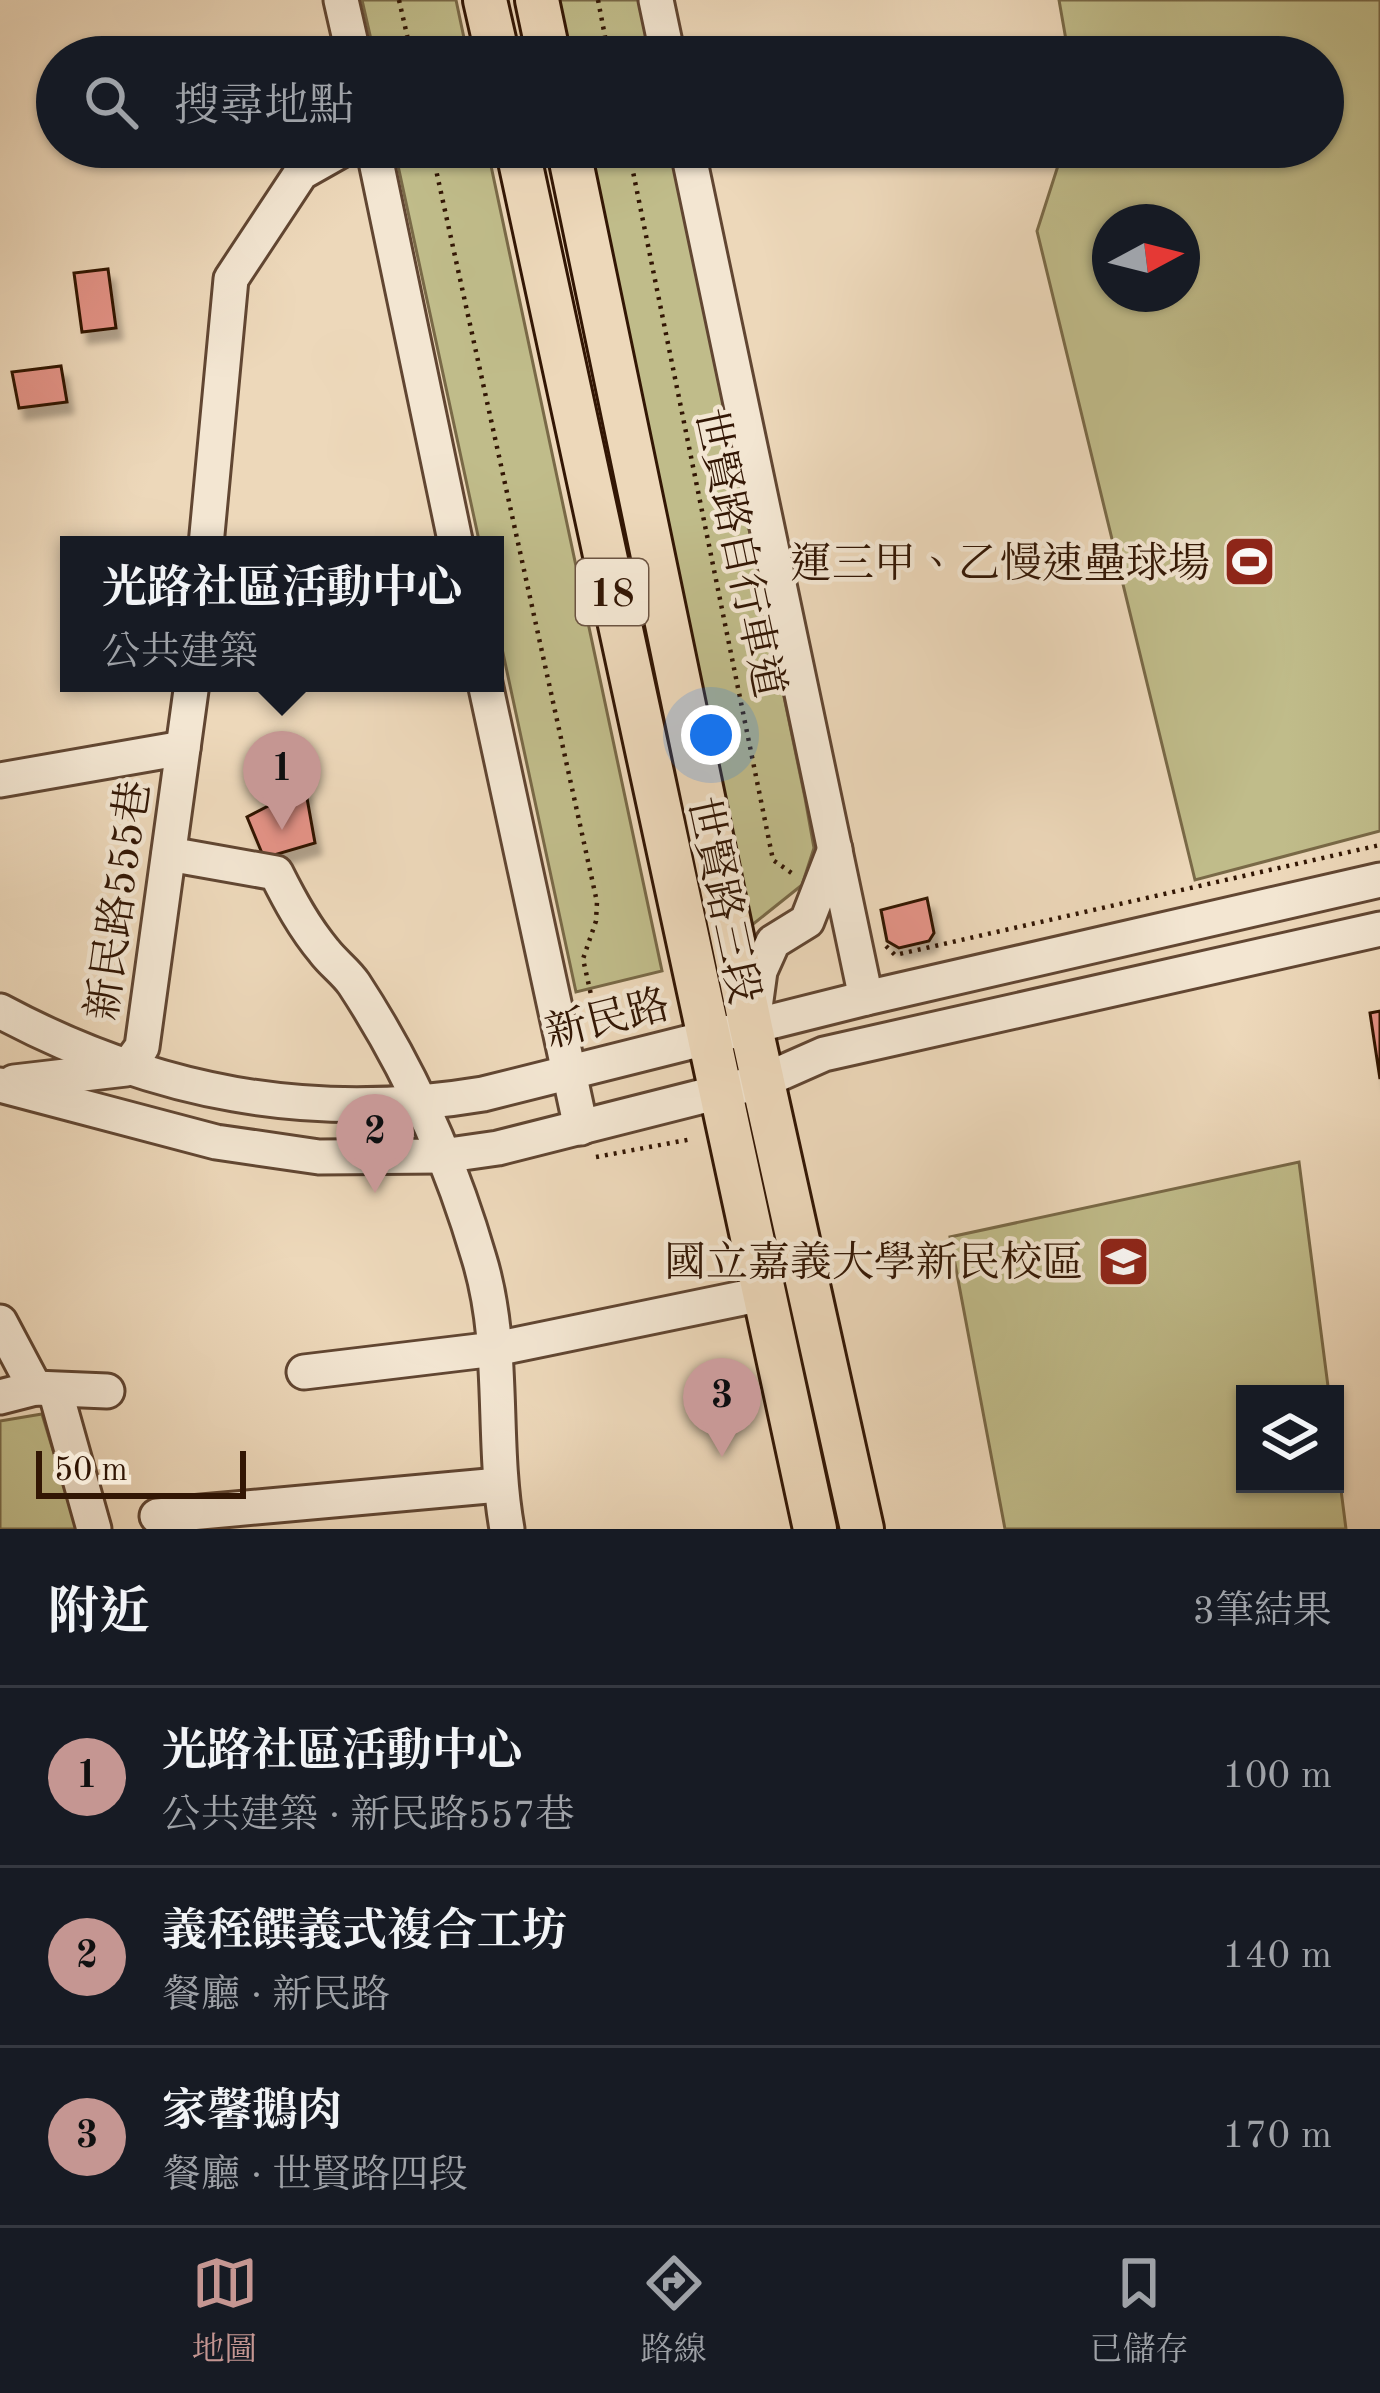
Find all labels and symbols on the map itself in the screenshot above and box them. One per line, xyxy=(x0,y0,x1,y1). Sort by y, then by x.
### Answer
north arrow xyxy=(1092,204,1200,312)
street label: 世賢路自行車道 xyxy=(686,405,792,702)
sports icon: 運三甲、乙慢速壘球場 xyxy=(1221,534,1277,590)
place label: 運三甲、乙慢速壘球場 xyxy=(790,541,1210,587)
road number: 18 xyxy=(576,559,648,625)
your location xyxy=(681,705,741,765)
pin: 1 xyxy=(243,731,321,830)
street label: 新民路555巷 xyxy=(79,778,159,1023)
street label: 世賢路三段 xyxy=(679,793,767,1008)
street label: 新民路 xyxy=(541,981,674,1057)
pin: 2 xyxy=(336,1094,414,1193)
school or university icon: 國立嘉義大學新民校區 xyxy=(1095,1233,1151,1289)
place label: 國立嘉義大學新民校區 xyxy=(664,1240,1084,1286)
pin: 3 xyxy=(683,1358,761,1457)
scale bar xyxy=(36,1445,246,1498)

